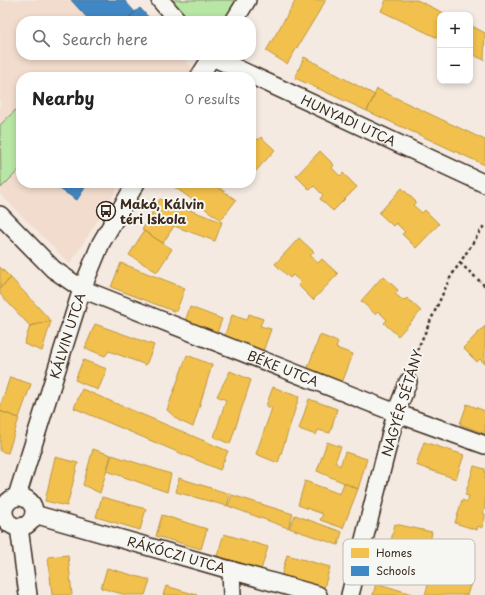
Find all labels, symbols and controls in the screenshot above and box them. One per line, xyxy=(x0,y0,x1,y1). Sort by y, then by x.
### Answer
map controls xyxy=(437,12,473,84)
button: + xyxy=(437,12,473,48)
search box xyxy=(16,16,256,60)
icon: search xyxy=(30,27,52,49)
text: Search here xyxy=(62,27,148,50)
button: − xyxy=(437,48,473,84)
text: Nearby xyxy=(32,85,94,111)
text: 0 results xyxy=(185,89,240,108)
street label: HUNYADI UTCA xyxy=(298,90,400,150)
place label: Makó, Kálvin téri Iskola xyxy=(120,194,204,228)
bus stop icon: Makó, Kálvin téri Iskola xyxy=(95,200,117,222)
street label: KÁLVIN UTCA xyxy=(44,290,89,381)
street label: BÉKE UTCA xyxy=(245,345,322,391)
street label: NAGYÉR SÉTÁNY xyxy=(376,346,427,459)
street label: RÁKÓCZI UTCA xyxy=(125,531,228,577)
legend xyxy=(343,539,475,585)
text: Homes xyxy=(376,544,412,561)
text: Schools xyxy=(376,562,416,579)

